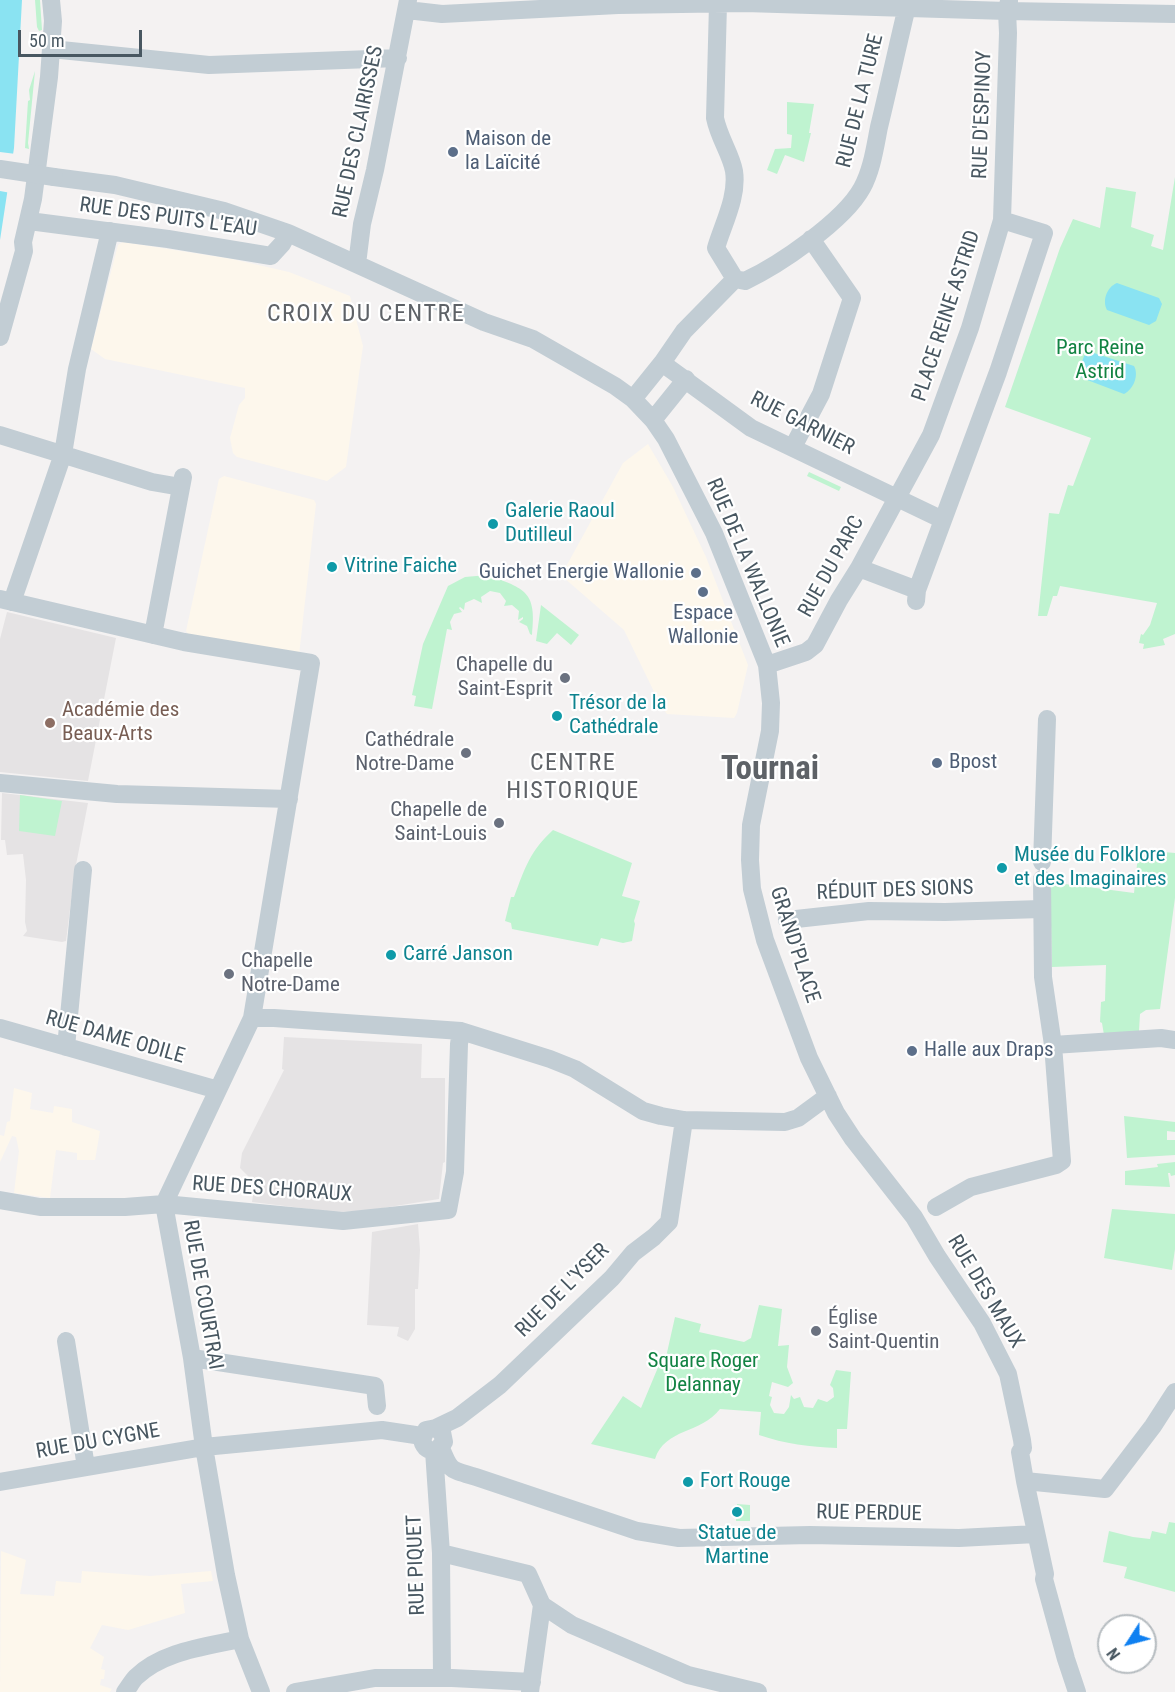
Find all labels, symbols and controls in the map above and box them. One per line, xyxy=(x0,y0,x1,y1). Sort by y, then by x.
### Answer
scale bar xyxy=(21,18,146,56)
text: 50 m xyxy=(29,30,64,51)
street label: RUE DE LA TURE xyxy=(832,32,890,170)
street label: RUE DES CLAIRISSES xyxy=(328,44,390,220)
street label: RUE D'ESPINOY xyxy=(968,50,998,180)
place label: Maison de la Laïcité xyxy=(465,127,551,177)
marker: Maison de la Laïcité xyxy=(446,145,460,159)
street label: RUE DES PUITS L'EAU xyxy=(78,193,258,243)
street label: PLACE REINE ASTRID xyxy=(907,227,987,405)
district label: CROIX DU CENTRE xyxy=(267,301,465,329)
park label: Parc Reine Astrid xyxy=(1056,336,1144,386)
street label: RUE GARNIER xyxy=(746,387,858,461)
street label: RUE DE LA WALLONIE xyxy=(700,475,794,651)
place label: Galerie Raoul Dutilleul xyxy=(505,499,615,549)
street label: RUE DU PARC xyxy=(794,512,870,622)
marker: Galerie Raoul Dutilleul xyxy=(486,517,500,531)
place label: Vitrine Faiche xyxy=(344,554,457,580)
marker: Vitrine Faiche xyxy=(325,560,339,574)
place label: Guichet Energie Wallonie xyxy=(479,560,684,586)
marker: Guichet Energie Wallonie xyxy=(689,566,703,580)
marker: Espace Wallonie xyxy=(696,585,710,599)
place label: Espace Wallonie xyxy=(668,601,738,651)
place label: Chapelle du Saint-Esprit xyxy=(456,653,553,703)
marker: Chapelle du Saint-Esprit xyxy=(558,671,572,685)
place label: Trésor de la Cathédrale xyxy=(569,691,667,741)
place label: Académie des Beaux-Arts xyxy=(62,698,179,748)
marker: Trésor de la Cathédrale xyxy=(550,709,564,723)
marker: Académie des Beaux-Arts xyxy=(43,716,57,730)
place label: Cathédrale Notre-Dame xyxy=(355,728,454,778)
marker: Cathédrale Notre-Dame xyxy=(459,746,473,760)
district label: CENTRE HISTORIQUE xyxy=(506,750,640,806)
place label: Bpost xyxy=(949,750,997,776)
district label: Tournai xyxy=(721,751,819,791)
marker: Bpost xyxy=(930,756,944,770)
place label: Chapelle de Saint-Louis xyxy=(390,798,487,848)
marker: Chapelle de Saint-Louis xyxy=(492,816,506,830)
place label: Musée du Folklore et des Imaginaires xyxy=(1014,843,1167,893)
marker: Musée du Folklore et des Imaginaires xyxy=(995,861,1009,875)
street label: RÉDUIT DES SIONS xyxy=(816,876,974,906)
street label: GRAND'PLACE xyxy=(763,884,825,1006)
place label: Carré Janson xyxy=(403,942,513,968)
marker: Carré Janson xyxy=(384,948,398,962)
place label: Chapelle Notre-Dame xyxy=(241,949,340,999)
marker: Chapelle Notre-Dame xyxy=(222,967,236,981)
street label: RUE DAME ODILE xyxy=(43,1006,187,1070)
place label: Halle aux Draps xyxy=(924,1038,1054,1064)
marker: Halle aux Draps xyxy=(905,1044,919,1058)
street label: RUE DES CHORAUX xyxy=(191,1172,353,1208)
street label: RUE DE COURTRAI xyxy=(176,1218,228,1372)
street label: RUE DES MAUX xyxy=(941,1231,1029,1353)
street label: RUE DE L'YSER xyxy=(511,1239,615,1343)
place label: Église Saint-Quentin xyxy=(828,1306,939,1356)
marker: Église Saint-Quentin xyxy=(809,1324,823,1338)
park label: Square Roger Delannay xyxy=(648,1349,758,1399)
street label: RUE DU CYGNE xyxy=(34,1419,162,1465)
place label: Fort Rouge xyxy=(700,1469,790,1495)
marker: Fort Rouge xyxy=(681,1475,695,1489)
street label: RUE PERDUE xyxy=(816,1500,922,1528)
marker: Statue de Martine xyxy=(730,1505,744,1519)
street label: RUE PIQUET xyxy=(403,1514,431,1616)
place label: Statue de Martine xyxy=(698,1521,776,1571)
north arrow xyxy=(1097,1614,1157,1674)
text: N xyxy=(1103,1644,1124,1663)

